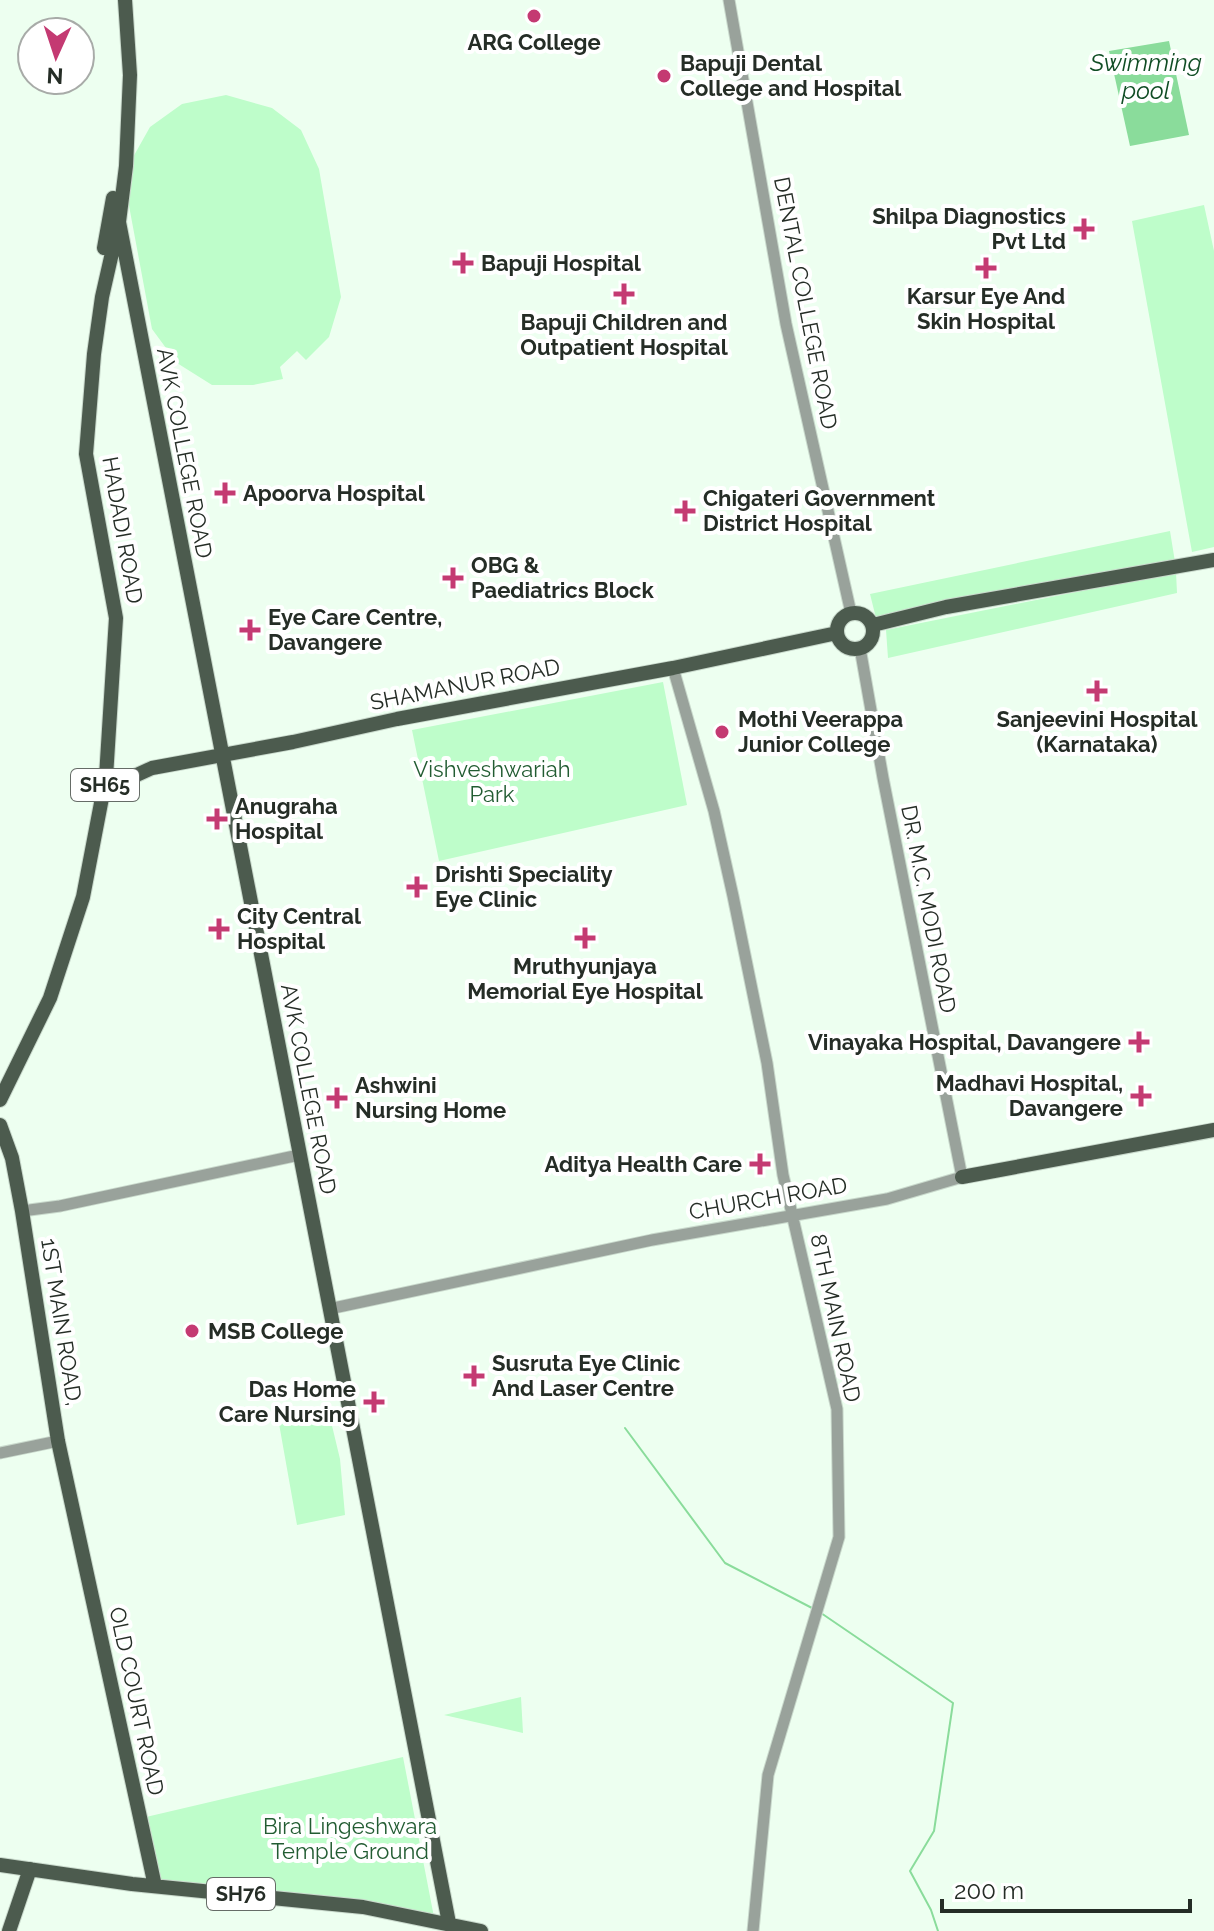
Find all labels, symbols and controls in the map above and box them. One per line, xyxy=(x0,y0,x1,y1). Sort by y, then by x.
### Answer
marker: ARG College xyxy=(525,7,543,25)
north arrow xyxy=(16,16,96,96)
place label: ARG College xyxy=(467,29,601,55)
water label: Swimming pool xyxy=(1089,48,1202,105)
place label: Bapuji Dental College and Hospital xyxy=(680,50,902,101)
text: N xyxy=(46,63,64,89)
marker: Bapuji Dental College and Hospital xyxy=(655,67,673,85)
street label: DENTAL COLLEGE ROAD xyxy=(769,175,843,431)
place label: Shilpa Diagnostics Pvt Ltd xyxy=(872,203,1066,254)
marker: Shilpa Diagnostics Pvt Ltd xyxy=(1073,218,1095,240)
place label: Bapuji Hospital xyxy=(481,250,642,276)
marker: Bapuji Hospital xyxy=(452,252,474,274)
marker: Karsur Eye And Skin Hospital xyxy=(975,257,997,279)
marker: Bapuji Children and Outpatient Hospital xyxy=(613,283,635,305)
place label: Karsur Eye And Skin Hospital xyxy=(907,283,1065,334)
place label: Bapuji Children and Outpatient Hospital xyxy=(520,309,729,360)
street label: AVK COLLEGE ROAD xyxy=(152,346,218,560)
street label: HADADI ROAD xyxy=(97,454,149,606)
place label: Apoorva Hospital xyxy=(243,480,426,506)
marker: Apoorva Hospital xyxy=(214,482,236,504)
place label: Chigateri Government District Hospital xyxy=(703,485,936,536)
marker: Chigateri Government District Hospital xyxy=(674,500,696,522)
place label: OBG & Paediatrics Block xyxy=(471,552,654,603)
marker: OBG & Paediatrics Block xyxy=(442,567,464,589)
place label: Eye Care Centre, Davangere xyxy=(268,604,442,655)
marker: Eye Care Centre, Davangere xyxy=(239,619,261,641)
street label: SHAMANUR ROAD xyxy=(368,653,562,715)
marker: Sanjeevini Hospital (Karnataka) xyxy=(1086,680,1108,702)
place label: Mothi Veerappa Junior College xyxy=(738,706,903,757)
place label: Sanjeevini Hospital (Karnataka) xyxy=(996,706,1199,757)
marker: Mothi Veerappa Junior College xyxy=(713,723,731,741)
park label: Vishveshwariah Park xyxy=(413,756,571,807)
road number: SH65 xyxy=(71,769,139,801)
place label: Anugraha Hospital xyxy=(235,793,338,844)
street label: DR. M.C. MODI ROAD xyxy=(896,803,962,1015)
marker: Anugraha Hospital xyxy=(206,808,228,830)
place label: Drishti Speciality Eye Clinic xyxy=(435,861,613,912)
marker: Drishti Speciality Eye Clinic xyxy=(406,876,428,898)
place label: City Central Hospital xyxy=(237,903,362,954)
marker: City Central Hospital xyxy=(208,918,230,940)
marker: Mruthyunjaya Memorial Eye Hospital xyxy=(574,927,596,949)
place label: Mruthyunjaya Memorial Eye Hospital xyxy=(467,953,704,1004)
street label: AVK COLLEGE ROAD xyxy=(276,982,342,1196)
place label: Vinayaka Hospital, Davangere xyxy=(808,1029,1121,1055)
marker: Vinayaka Hospital, Davangere xyxy=(1128,1031,1150,1053)
place label: Madhavi Hospital, Davangere xyxy=(936,1070,1123,1121)
place label: Ashwini Nursing Home xyxy=(355,1072,506,1123)
marker: Madhavi Hospital, Davangere xyxy=(1130,1085,1152,1107)
marker: Ashwini Nursing Home xyxy=(326,1087,348,1109)
place label: Aditya Health Care xyxy=(545,1151,742,1177)
marker: Aditya Health Care xyxy=(749,1153,771,1175)
street label: CHURCH ROAD xyxy=(687,1171,849,1225)
street label: 8TH MAIN ROAD xyxy=(805,1231,867,1405)
street label: 1ST MAIN ROAD, xyxy=(36,1237,88,1407)
place label: MSB College xyxy=(208,1318,343,1344)
marker: MSB College xyxy=(183,1322,201,1340)
place label: Susruta Eye Clinic And Laser Centre xyxy=(492,1350,681,1401)
marker: Susruta Eye Clinic And Laser Centre xyxy=(463,1365,485,1387)
place label: Das Home Care Nursing xyxy=(219,1376,356,1427)
marker: Das Home Care Nursing xyxy=(363,1391,385,1413)
street label: OLD COURT ROAD xyxy=(104,1604,170,1798)
park label: Bira Lingeshwara Temple Ground xyxy=(263,1813,437,1864)
scale bar xyxy=(942,1863,1190,1913)
text: 200 m xyxy=(954,1876,1024,1905)
road number: SH76 xyxy=(207,1878,275,1910)

